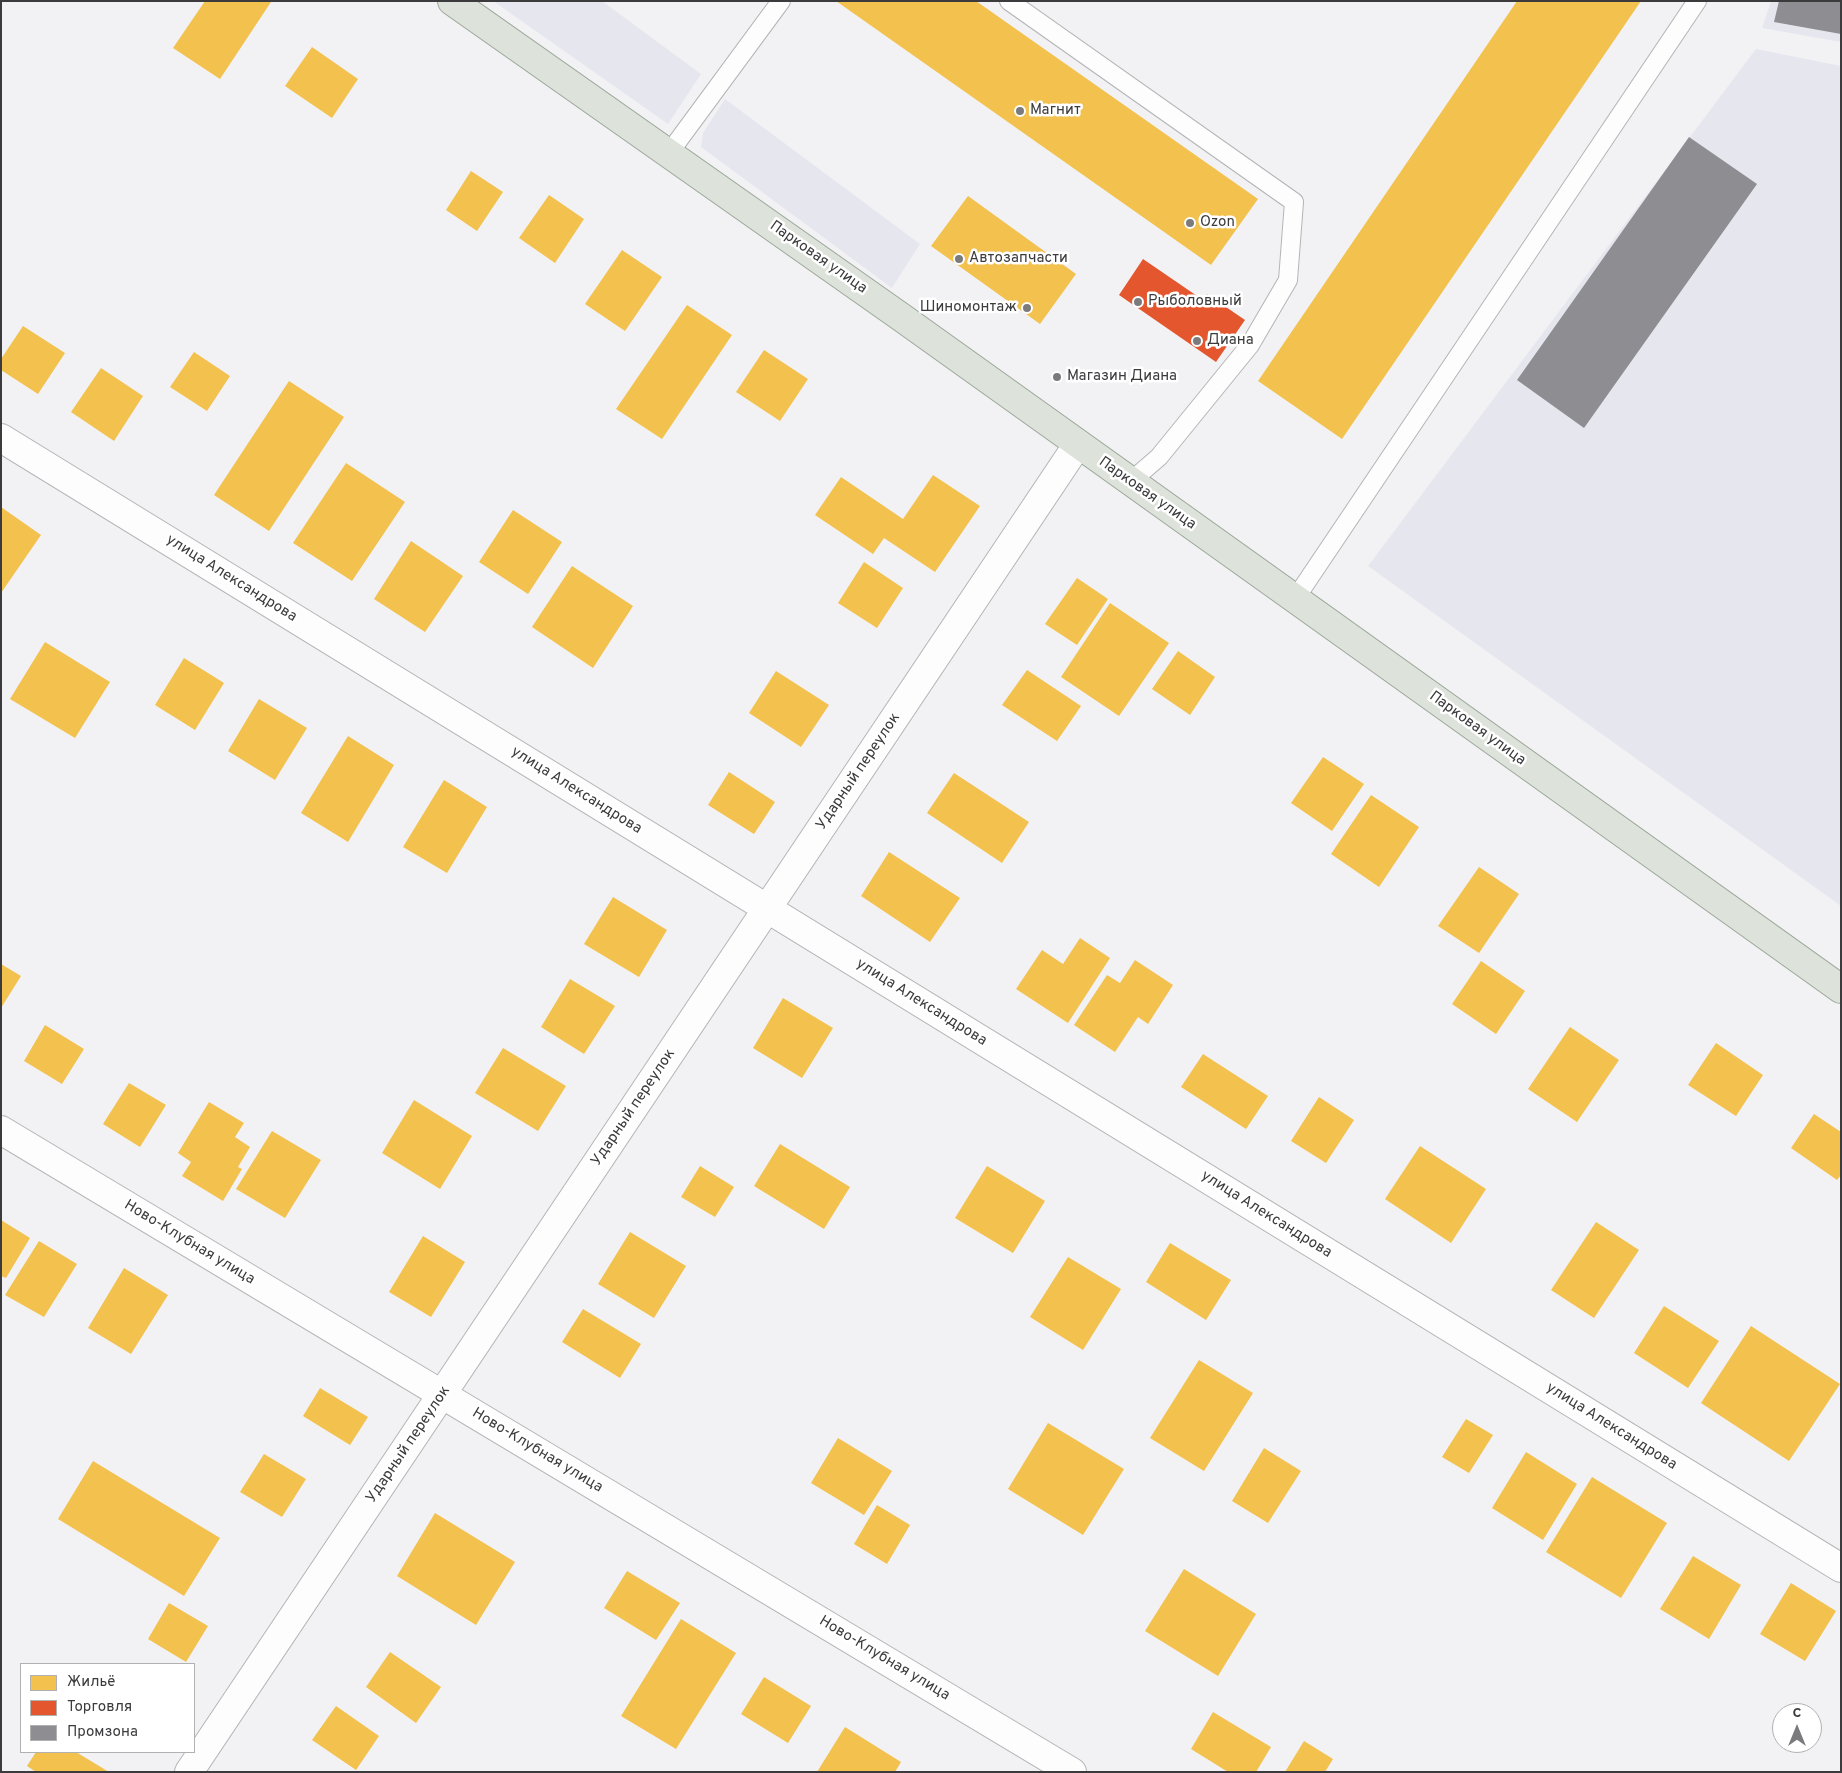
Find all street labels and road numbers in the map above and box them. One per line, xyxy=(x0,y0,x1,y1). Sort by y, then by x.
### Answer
street label: Парковая улица xyxy=(766,218,870,298)
street label: Парковая улица xyxy=(1095,454,1199,534)
street label: улица Александрова xyxy=(162,531,300,627)
street label: Парковая улица xyxy=(1425,688,1529,770)
street label: Ударный переулок xyxy=(813,710,905,834)
street label: улица Александрова xyxy=(507,743,645,839)
street label: улица Александрова xyxy=(852,955,990,1051)
street label: Ударный переулок xyxy=(588,1046,680,1170)
street label: улица Александрова xyxy=(1197,1167,1335,1263)
street label: Ново-Клубная улица xyxy=(120,1197,258,1289)
street label: улица Александрова xyxy=(1542,1379,1680,1475)
street label: Ударный переулок xyxy=(363,1383,455,1507)
street label: Ново-Клубная улица xyxy=(468,1405,606,1497)
street label: Ново-Клубная улица xyxy=(815,1613,953,1705)

